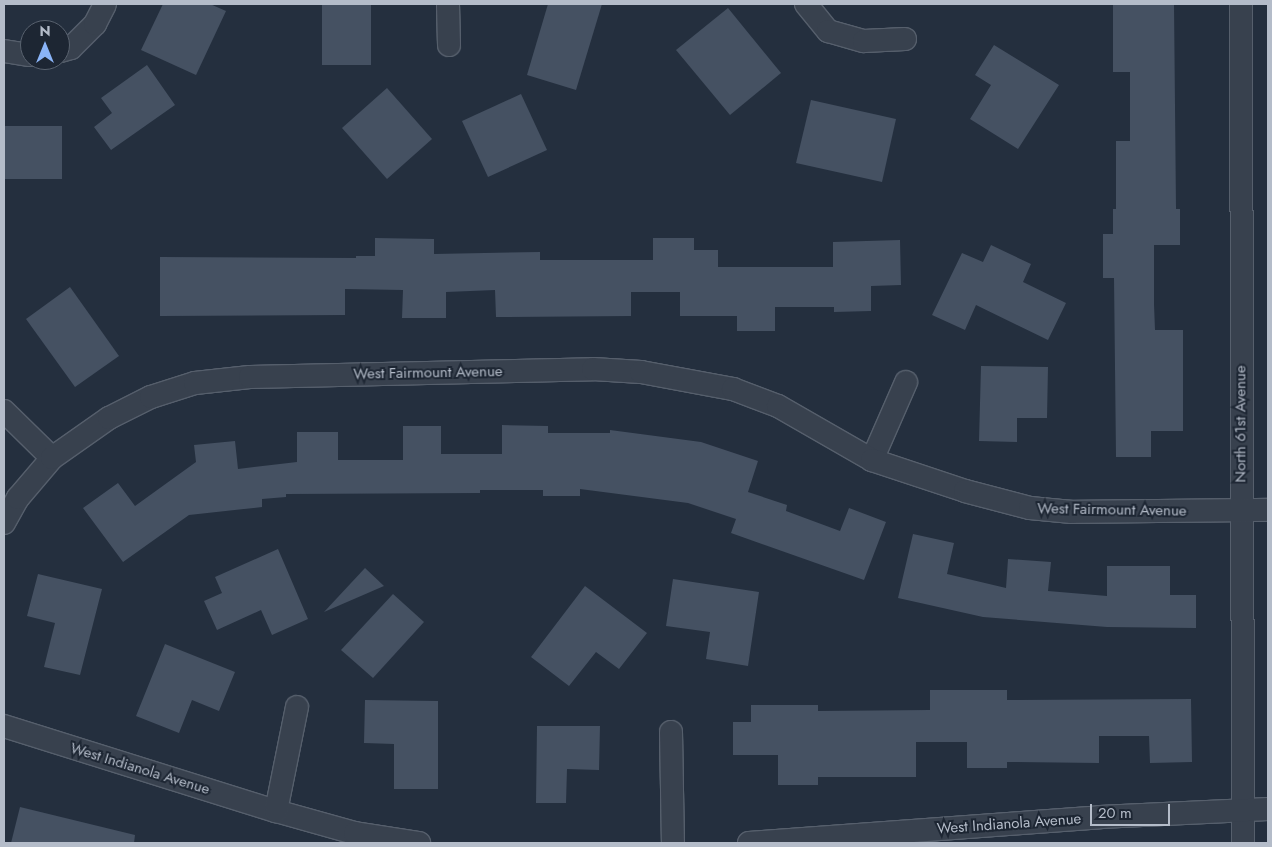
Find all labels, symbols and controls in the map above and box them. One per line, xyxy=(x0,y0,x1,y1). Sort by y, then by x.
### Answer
north arrow xyxy=(20,20,70,70)
text: N xyxy=(39,21,51,41)
street label: West Fairmount Avenue xyxy=(353,363,503,383)
street label: North 61st Avenue xyxy=(1232,365,1250,483)
street label: West Fairmount Avenue xyxy=(1037,500,1187,520)
street label: West Indianola Avenue xyxy=(68,739,212,799)
scale bar xyxy=(1092,794,1172,826)
text: 20 m xyxy=(1098,802,1132,824)
street label: West Indianola Avenue xyxy=(936,810,1082,838)

